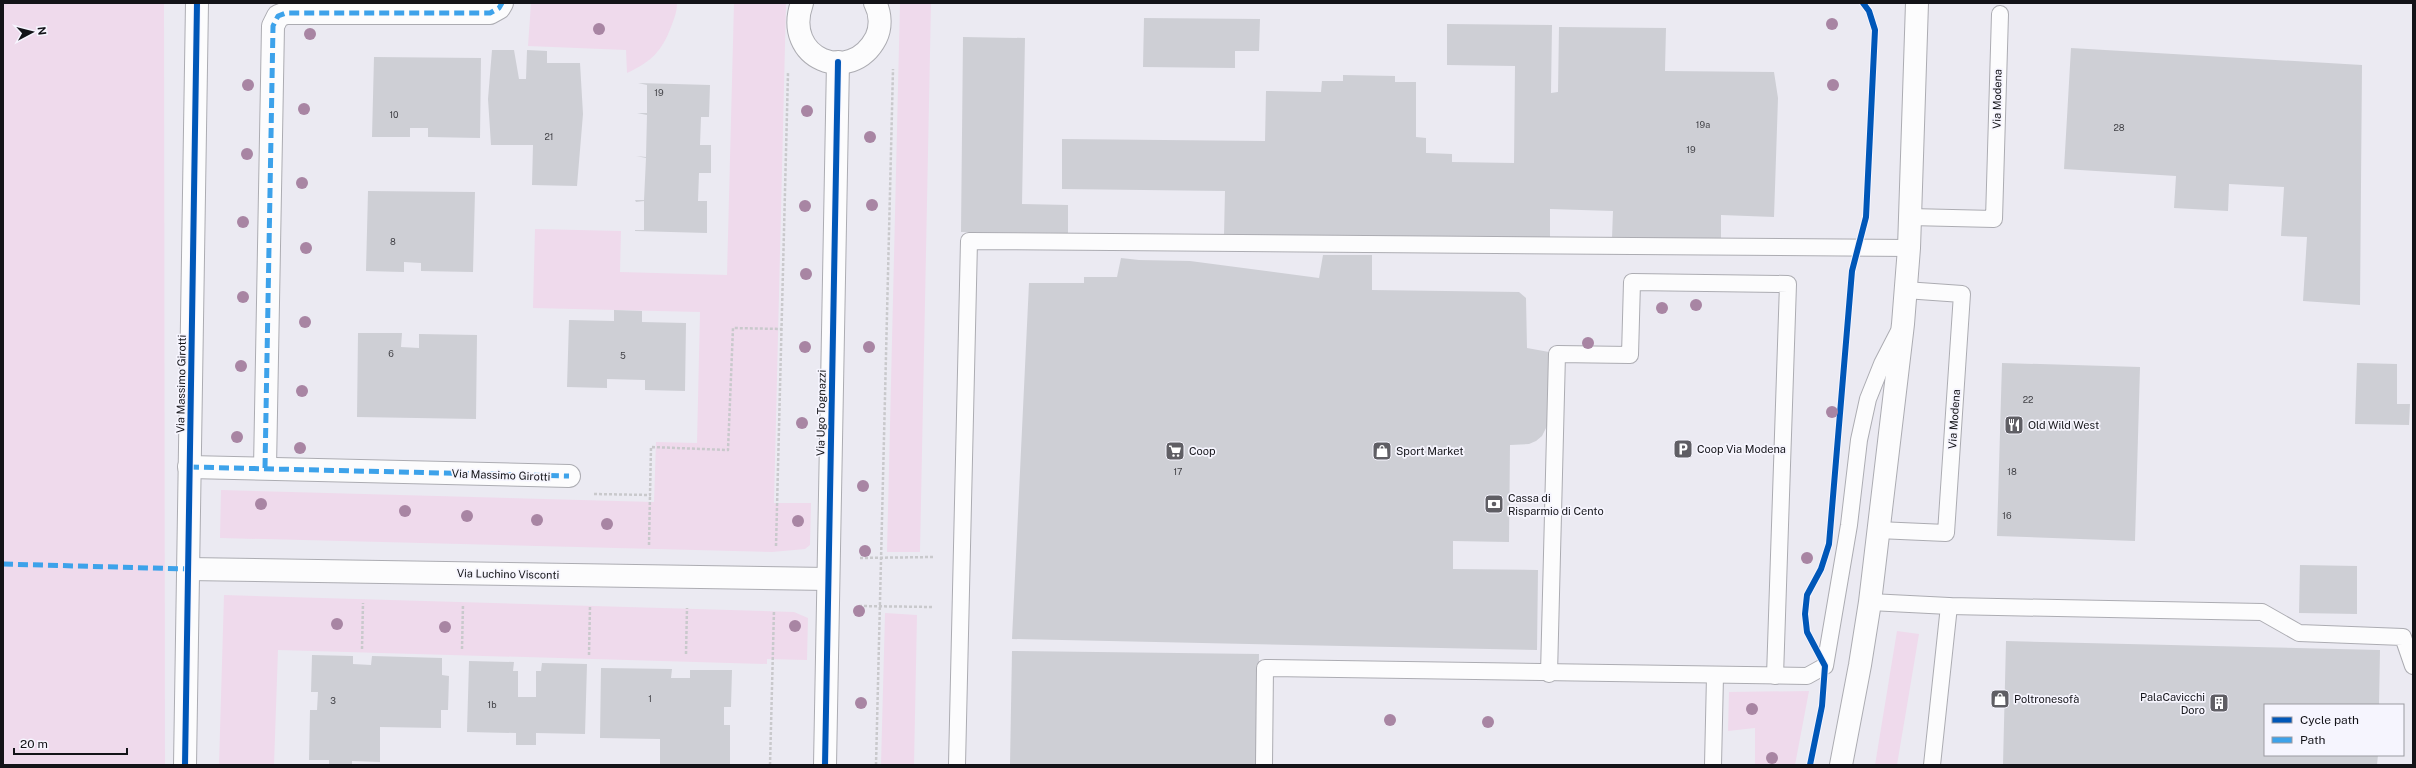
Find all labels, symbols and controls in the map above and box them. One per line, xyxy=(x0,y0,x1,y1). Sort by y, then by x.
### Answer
north arrow xyxy=(12,12,52,52)
text: N xyxy=(35,26,48,36)
street label: Via Modena xyxy=(1990,69,2004,129)
house number: 19 xyxy=(654,87,664,98)
house number: 10 xyxy=(389,109,399,120)
house number: 19a xyxy=(1696,119,1710,130)
house number: 28 xyxy=(2113,122,2125,133)
house number: 21 xyxy=(544,131,554,142)
house number: 19 xyxy=(1686,144,1696,155)
house number: 8 xyxy=(390,236,396,247)
street label: Via Massimo Girotti xyxy=(174,335,188,433)
house number: 6 xyxy=(388,348,394,359)
house number: 5 xyxy=(620,350,626,361)
street label: Via Ugo Tognazzi xyxy=(814,370,828,456)
street label: Via Modena xyxy=(1946,389,1962,449)
house number: 22 xyxy=(2023,394,2033,405)
restaurant icon: Old Wild West xyxy=(2003,414,2025,436)
place label: Old Wild West xyxy=(2028,419,2099,431)
parking icon: Coop Via Modena xyxy=(1672,438,1694,460)
supermarket icon: Coop xyxy=(1164,440,1186,462)
shop icon: Sport Market xyxy=(1371,440,1393,462)
place label: Coop Via Modena xyxy=(1697,443,1786,455)
place label: Coop xyxy=(1189,445,1216,457)
place label: Sport Market xyxy=(1396,445,1464,457)
house number: 17 xyxy=(1173,466,1183,477)
house number: 18 xyxy=(2007,466,2017,477)
street label: Via Massimo Girotti xyxy=(452,467,550,483)
place label: Cassa di Risparmio di Cento xyxy=(1508,492,1604,517)
bank icon: Cassa di Risparmio di Cento xyxy=(1483,493,1505,515)
house number: 16 xyxy=(2002,510,2012,521)
street label: Via Luchino Visconti xyxy=(457,567,559,581)
shop icon: Poltronesofà xyxy=(1989,688,2011,710)
place label: PalaCavicchi Doro xyxy=(2140,691,2205,716)
building icon: PalaCavicchi Doro xyxy=(2208,692,2230,714)
house number: 1 xyxy=(648,693,652,704)
place label: Poltronesofà xyxy=(2014,693,2079,705)
house number: 3 xyxy=(330,695,336,706)
house number: 1b xyxy=(487,699,497,710)
legend xyxy=(2264,704,2404,756)
text: Cycle path xyxy=(2300,713,2359,727)
scale bar xyxy=(14,730,127,756)
text: Path xyxy=(2300,733,2326,747)
text: 20 m xyxy=(20,737,48,751)

